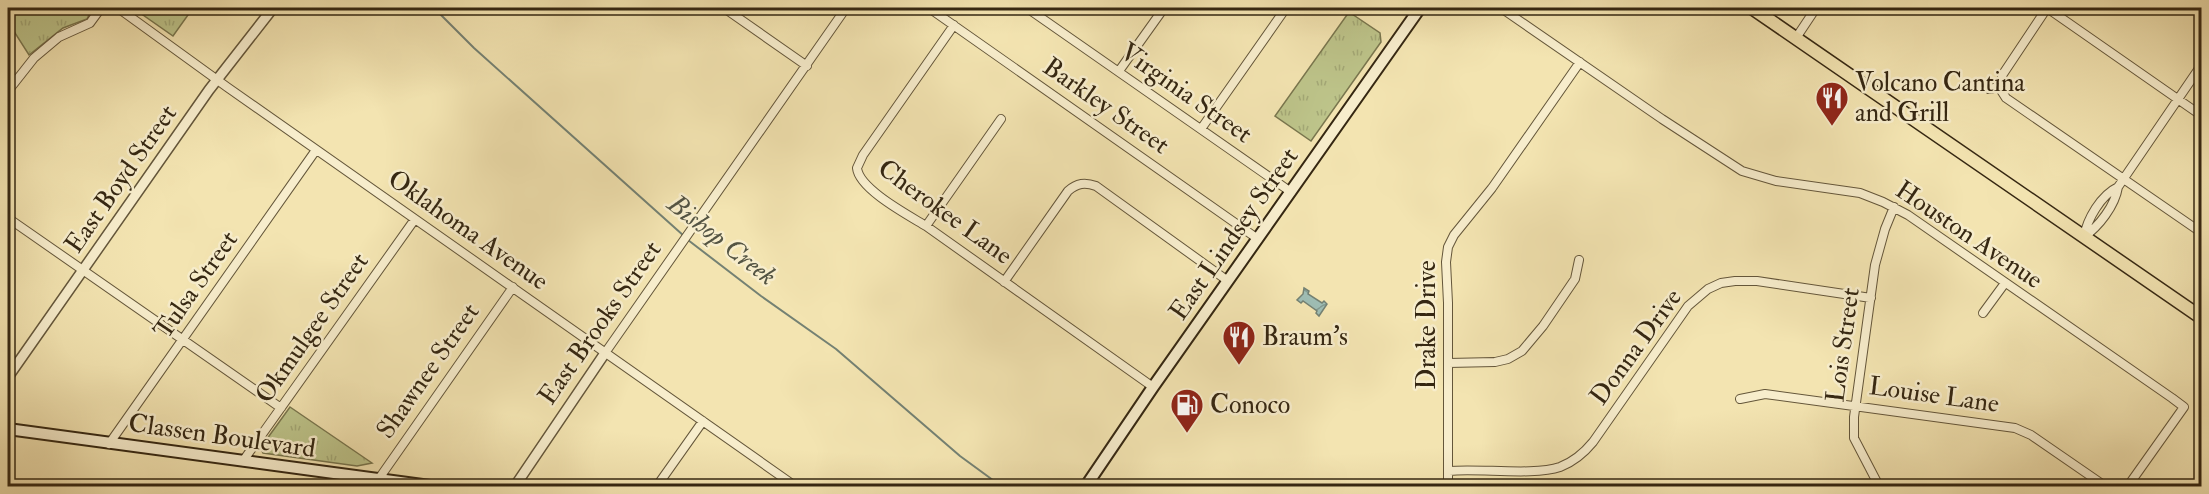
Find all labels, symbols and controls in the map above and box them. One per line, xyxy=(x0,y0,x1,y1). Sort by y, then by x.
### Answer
street label: Virginia Street xyxy=(1114,36,1258,150)
street label: Barkley Street xyxy=(1037,51,1175,161)
place label: Volcano Cantina and Grill xyxy=(1855,67,2025,129)
restaurant icon: Volcano Cantina and Grill xyxy=(1814,80,1850,127)
street label: East Boyd Street xyxy=(58,99,184,259)
street label: East Lindsey Street xyxy=(1163,141,1305,327)
street label: Cherokee Lane xyxy=(871,152,1019,272)
street label: Oklahoma Avenue xyxy=(382,163,555,297)
street label: Houston Avenue xyxy=(1889,174,2049,296)
water label: Bishop Creek xyxy=(659,186,783,293)
street label: Tulsa Street xyxy=(147,225,245,345)
street label: East Brooks Street xyxy=(532,235,668,411)
street label: Okmulgee Street xyxy=(248,247,376,409)
street label: Drake Drive xyxy=(1411,260,1443,390)
street label: Donna Drive xyxy=(1583,282,1689,411)
street label: Lois Street xyxy=(1819,286,1867,404)
street label: Shawnee Street xyxy=(370,297,486,445)
restaurant icon: Braum's xyxy=(1221,319,1257,366)
place label: Braum's xyxy=(1262,321,1348,353)
street label: Louise Lane xyxy=(1867,370,2001,420)
fuel station icon: Conoco xyxy=(1169,387,1205,434)
place label: Conoco xyxy=(1210,389,1290,421)
street label: Classen Boulevard xyxy=(126,407,318,465)

